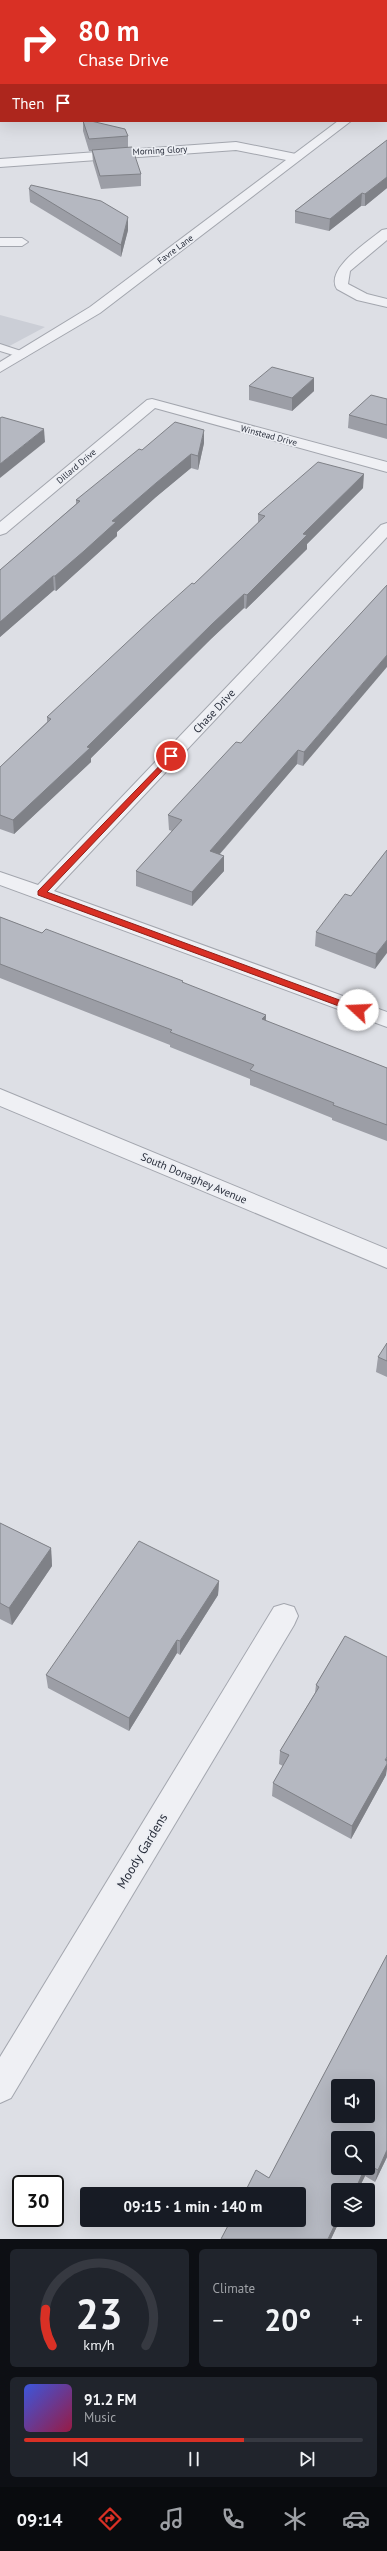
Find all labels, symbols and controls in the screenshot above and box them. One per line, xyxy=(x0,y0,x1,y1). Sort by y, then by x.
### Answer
text: 80 m xyxy=(78,12,139,49)
icon: right xyxy=(12,16,64,68)
text: Chase Drive xyxy=(78,48,169,71)
icon: arrive xyxy=(52,92,74,114)
text: Then xyxy=(12,94,44,113)
street label: Morning Glory xyxy=(132,143,188,157)
street label: Favre Lane xyxy=(155,232,195,266)
street label: Winstead Drive xyxy=(240,422,299,448)
street label: Dillard Drive xyxy=(54,446,98,486)
street label: Chase Drive xyxy=(190,686,238,736)
pin xyxy=(154,739,188,773)
icon: arrive xyxy=(160,745,182,767)
position arrow xyxy=(337,989,379,1031)
street label: South Donaghey Avenue xyxy=(139,1149,250,1207)
street label: Moody Gardens xyxy=(113,1810,171,1892)
map controls xyxy=(331,2079,375,2227)
button: sound xyxy=(331,2079,375,2123)
button: search xyxy=(331,2131,375,2175)
speed limit sign: 30 xyxy=(12,2175,64,2227)
button: layers xyxy=(331,2183,375,2227)
text: 09:15 · 1 min · 140 m xyxy=(124,2197,262,2216)
text: Climate xyxy=(213,2280,255,2297)
text: 23 xyxy=(76,2287,123,2340)
text: 20° xyxy=(264,2300,311,2339)
text: − xyxy=(213,2306,224,2334)
text: + xyxy=(352,2306,363,2334)
text: km/h xyxy=(84,2335,115,2354)
text: 91.2 FM xyxy=(84,2390,137,2409)
text: Music xyxy=(84,2409,116,2426)
icon: previous xyxy=(70,2448,92,2470)
icon: pause xyxy=(183,2448,205,2470)
icon: next xyxy=(296,2448,318,2470)
icon: directions xyxy=(96,2505,124,2533)
icon: music xyxy=(158,2505,186,2533)
icon: phone xyxy=(219,2505,247,2533)
icon: climate xyxy=(281,2505,309,2533)
icon: car xyxy=(342,2505,370,2533)
text: 09:14 xyxy=(17,2508,62,2531)

